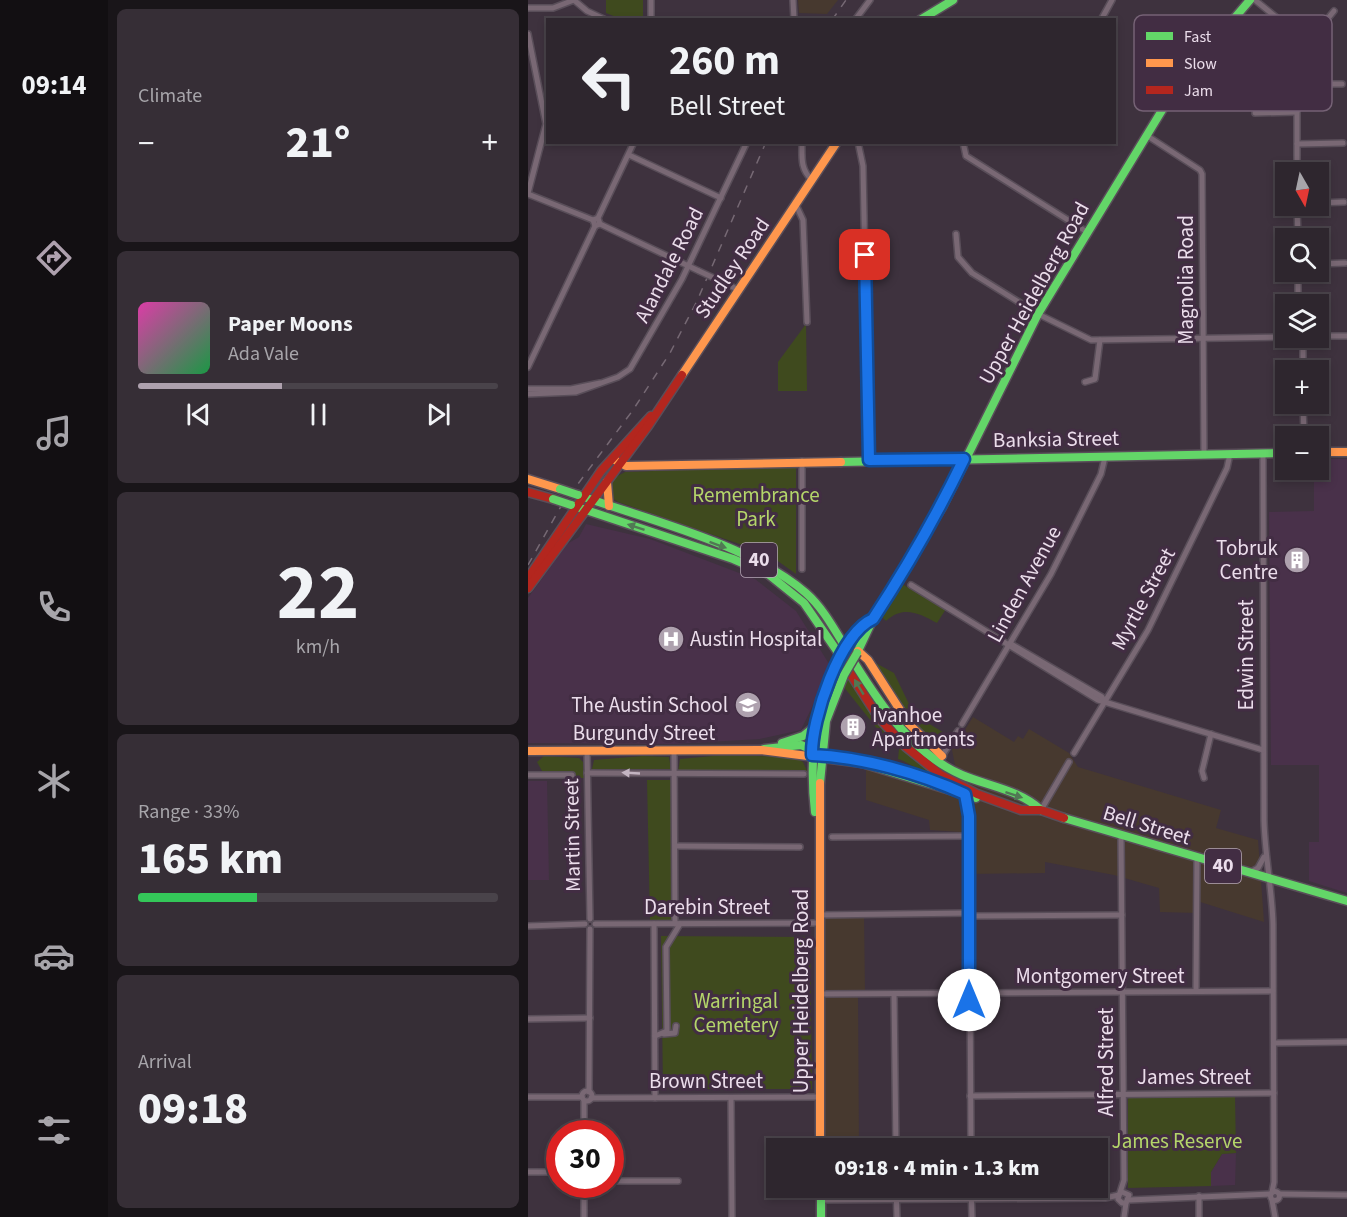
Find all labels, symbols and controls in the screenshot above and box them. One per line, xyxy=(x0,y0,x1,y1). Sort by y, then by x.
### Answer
legend xyxy=(1134,15,1332,111)
text: Fast xyxy=(1184,26,1212,48)
text: 260 m xyxy=(669,31,780,91)
icon: left xyxy=(570,42,648,120)
text: Slow xyxy=(1184,53,1217,75)
text: 09:14 xyxy=(21,66,87,105)
text: Jam xyxy=(1184,80,1213,102)
text: Climate xyxy=(138,82,202,110)
text: Bell Street xyxy=(669,87,785,126)
text: 21° xyxy=(286,111,350,175)
text: − xyxy=(138,120,154,167)
text: + xyxy=(482,120,498,167)
north arrow xyxy=(1275,162,1329,216)
map controls xyxy=(1275,162,1329,480)
street label: Upper Heidelberg Road xyxy=(971,196,1097,390)
street label: Alandale Road xyxy=(627,202,711,328)
street label: Studley Road xyxy=(687,212,777,324)
street label: Magnolia Road xyxy=(1171,215,1201,345)
button: search xyxy=(1275,228,1329,282)
pin xyxy=(839,229,890,280)
icon: directions xyxy=(33,237,75,279)
icon: arrive xyxy=(848,238,881,271)
button: layers xyxy=(1275,294,1329,348)
text: Paper Moons xyxy=(228,308,353,340)
text: Ada Vale xyxy=(228,340,299,368)
button: + xyxy=(1275,360,1329,414)
icon: previous xyxy=(182,398,215,431)
icon: pause xyxy=(302,398,335,431)
icon: next xyxy=(422,398,455,431)
icon: music xyxy=(33,412,75,454)
street label: Banksia Street xyxy=(993,423,1119,455)
button: − xyxy=(1275,426,1329,480)
park label: Remembrance Park xyxy=(692,480,820,534)
street label: Linden Avenue xyxy=(980,520,1068,648)
one-way arrow xyxy=(627,522,645,531)
place label: Tobruk Centre xyxy=(1216,533,1279,587)
text: 22 xyxy=(277,538,359,649)
one-way arrow xyxy=(709,540,727,550)
street label: Myrtle Street xyxy=(1103,542,1183,656)
road number: 40 xyxy=(741,543,777,577)
building icon: Tobruk Centre xyxy=(1282,545,1312,575)
icon: phone xyxy=(33,586,75,628)
street label: Edwin Street xyxy=(1231,599,1261,711)
hospital icon: Austin Hospital xyxy=(656,624,686,654)
place label: Austin Hospital xyxy=(690,624,822,654)
text: km/h xyxy=(296,633,340,661)
one-way arrow xyxy=(853,679,864,695)
place label: The Austin School xyxy=(571,690,728,720)
school or university icon: The Austin School xyxy=(733,690,763,720)
place label: Ivanhoe Apartments xyxy=(872,700,975,754)
building icon: Ivanhoe Apartments xyxy=(838,712,868,742)
street label: Burgundy Street xyxy=(573,718,715,748)
icon: climate xyxy=(33,760,75,802)
one-way arrow xyxy=(621,769,640,778)
street label: Martin Street xyxy=(556,778,588,892)
one-way arrow xyxy=(1005,791,1023,801)
street label: Bell Street xyxy=(1099,797,1195,853)
text: Range · 33% xyxy=(138,798,239,826)
text: 165 km xyxy=(138,827,283,891)
road number: 40 xyxy=(1205,849,1241,883)
street label: Upper Heidelberg Road xyxy=(786,889,816,1093)
street label: Darebin Street xyxy=(644,892,770,922)
icon: car xyxy=(33,935,75,977)
street label: Montgomery Street xyxy=(1016,961,1184,991)
position arrow xyxy=(937,968,1001,1032)
park label: Warringal Cemetery xyxy=(694,986,779,1040)
street label: Alfred Street xyxy=(1091,1008,1121,1116)
text: Arrival xyxy=(138,1048,192,1076)
street label: James Street xyxy=(1137,1062,1251,1092)
street label: Brown Street xyxy=(649,1066,763,1096)
text: 09:18 xyxy=(138,1077,248,1141)
icon: filters xyxy=(33,1109,75,1151)
speed limit sign: 30 xyxy=(546,1120,624,1198)
park label: James Reserve xyxy=(1112,1126,1242,1156)
text: 09:18 · 4 min · 1.3 km xyxy=(834,1152,1040,1184)

